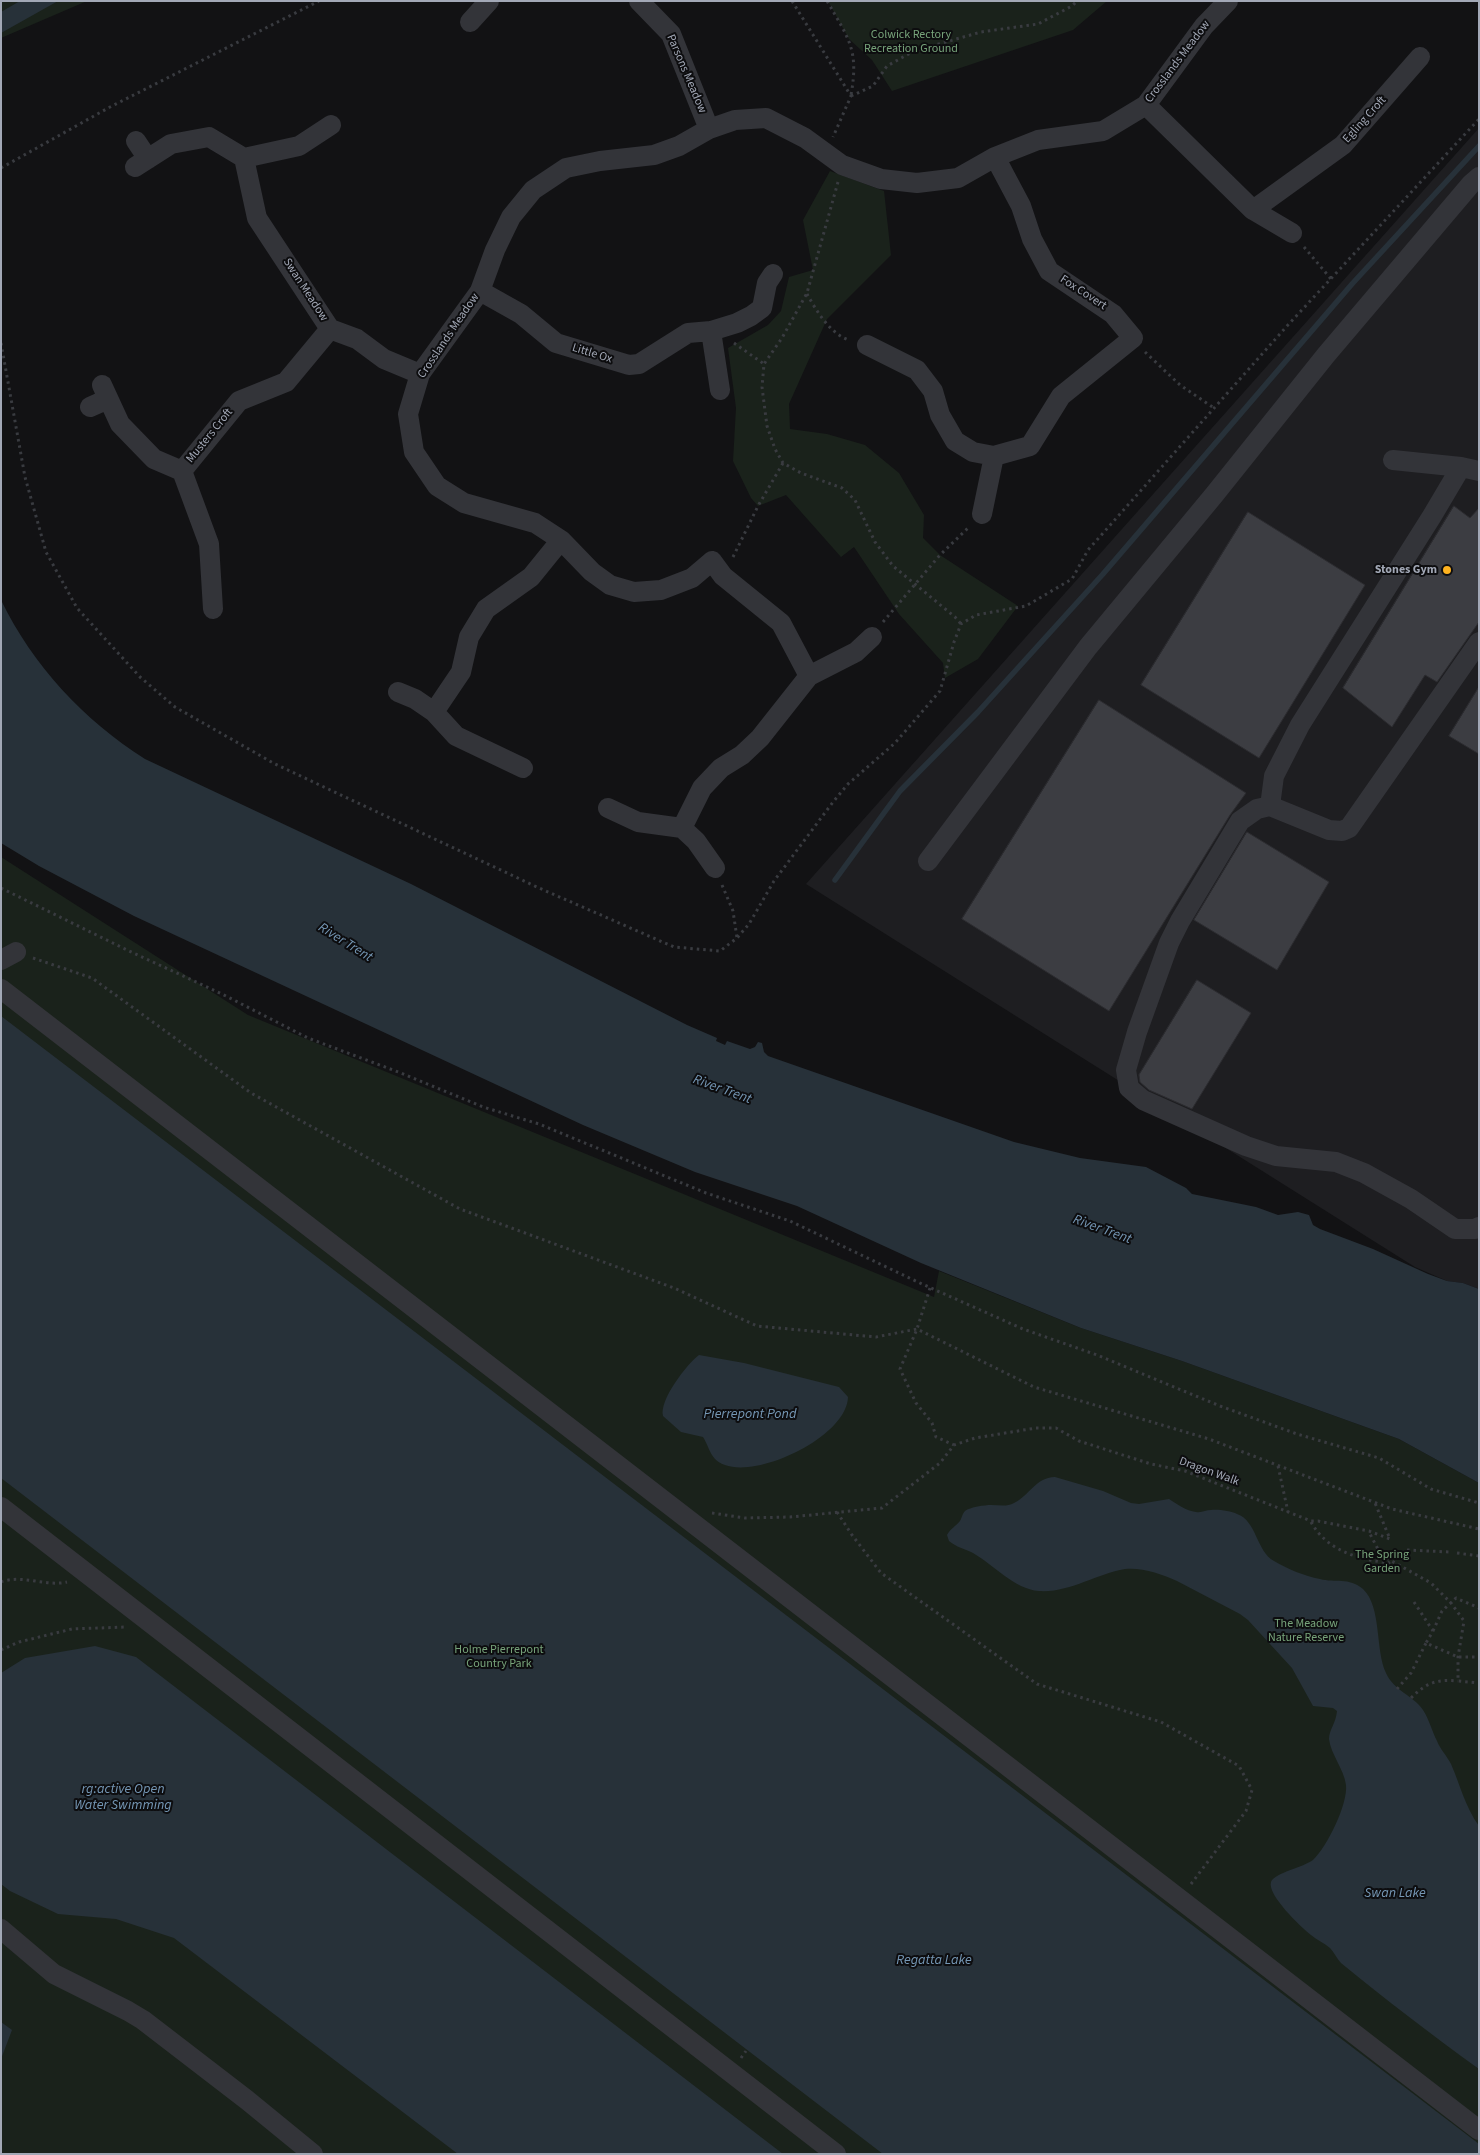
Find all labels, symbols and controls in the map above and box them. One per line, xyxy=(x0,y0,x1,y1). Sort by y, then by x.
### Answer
street label: Crosslands Meadow xyxy=(1142,18,1214,106)
park label: Colwick Rectory Recreation Ground xyxy=(864,28,958,56)
street label: Parsons Meadow xyxy=(663,32,709,116)
street label: Egling Croft xyxy=(1340,94,1390,146)
street label: Swan Meadow xyxy=(279,256,331,324)
street label: Fox Covert xyxy=(1057,273,1109,313)
street label: Crosslands Meadow xyxy=(415,291,483,381)
street label: Little Ox xyxy=(570,341,614,367)
street label: Musters Croft xyxy=(184,406,236,466)
place label: Stones Gym xyxy=(1375,563,1437,577)
marker: Stones Gym xyxy=(1441,564,1453,576)
water label: River Trent xyxy=(315,920,375,966)
water label: River Trent xyxy=(691,1072,753,1108)
water label: River Trent xyxy=(1071,1212,1133,1248)
water label: Pierrepont Pond xyxy=(704,1407,796,1423)
street label: Dragon Walk xyxy=(1177,1454,1241,1490)
park label: The Spring Garden xyxy=(1355,1548,1409,1576)
park label: The Meadow Nature Reserve xyxy=(1268,1617,1344,1645)
park label: Holme Pierrepont Country Park xyxy=(454,1643,544,1671)
water label: rg:active Open Water Swimming xyxy=(74,1782,172,1814)
water label: Swan Lake xyxy=(1364,1886,1426,1902)
water label: Regatta Lake xyxy=(896,1953,972,1969)

